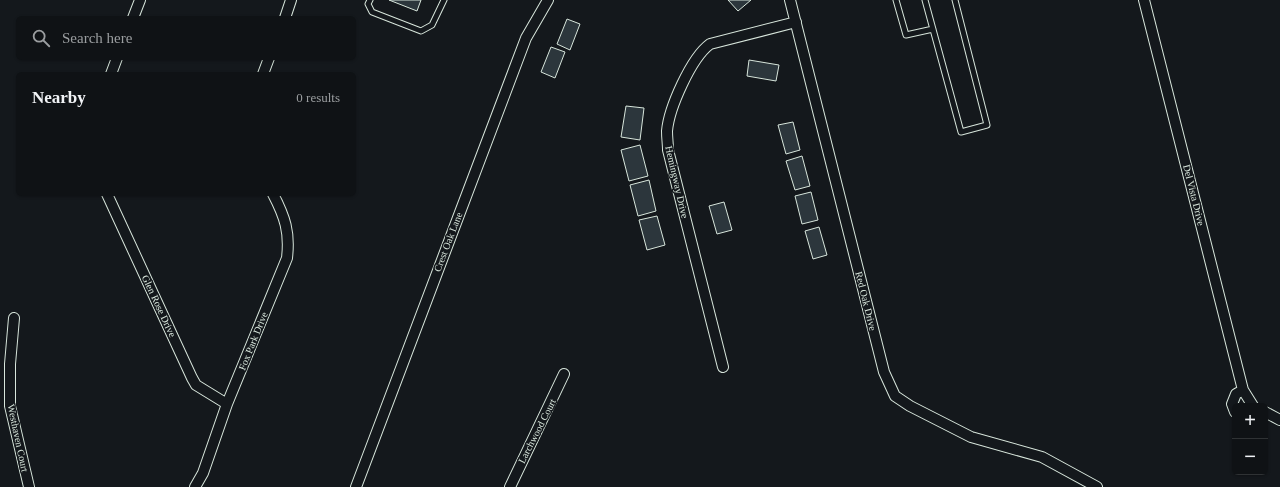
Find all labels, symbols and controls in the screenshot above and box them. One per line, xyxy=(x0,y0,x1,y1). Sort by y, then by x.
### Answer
search box xyxy=(16,16,356,60)
icon: search xyxy=(30,27,52,49)
text: Search here xyxy=(62,30,132,46)
text: Nearby xyxy=(32,88,86,107)
text: 0 results xyxy=(296,90,340,105)
street label: Hemingway Drive xyxy=(663,145,691,220)
street label: Del Vista Drive xyxy=(1181,163,1207,227)
street label: Crest Oak Lane xyxy=(432,210,465,273)
street label: Red Oak Drive xyxy=(853,270,879,332)
street label: Glen Rose Drive xyxy=(140,273,178,339)
street label: Fox Park Drive xyxy=(236,310,270,372)
street label: Larchwood Court xyxy=(516,397,558,465)
street label: Westhaven Court xyxy=(5,403,31,473)
map controls xyxy=(1232,403,1268,475)
button: + xyxy=(1232,403,1268,439)
button: − xyxy=(1232,439,1268,475)

